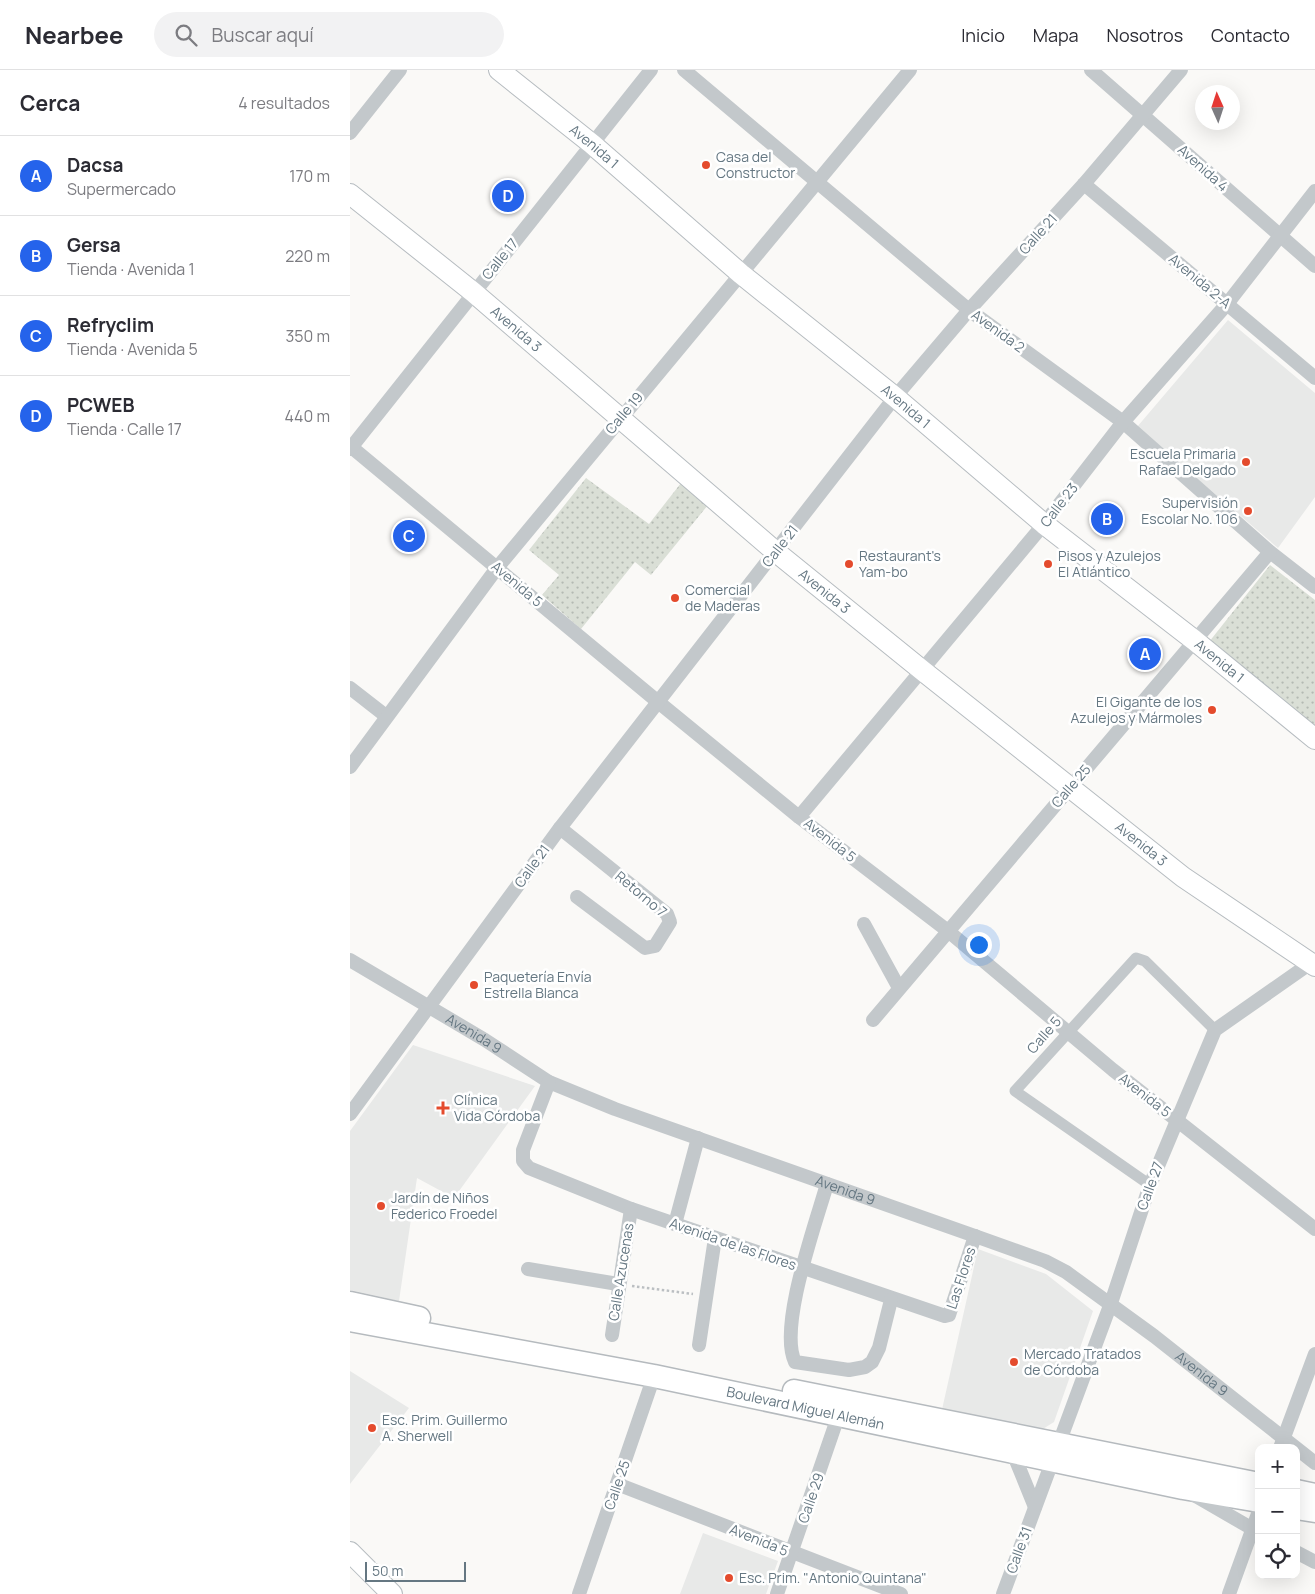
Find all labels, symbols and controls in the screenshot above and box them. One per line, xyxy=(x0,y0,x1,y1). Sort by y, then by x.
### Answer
search box xyxy=(154,12,504,57)
text: Nearbee xyxy=(25,18,124,51)
icon: search xyxy=(172,21,200,49)
text: Buscar aquí xyxy=(212,22,314,48)
text: Inicio xyxy=(961,23,1005,47)
text: Mapa xyxy=(1033,23,1079,47)
text: Nosotros xyxy=(1107,23,1183,47)
text: Contacto xyxy=(1211,23,1290,47)
north arrow xyxy=(1195,85,1240,130)
text: Cerca xyxy=(20,89,80,117)
text: 4 resultados xyxy=(238,92,330,114)
street label: Avenida 1 xyxy=(566,120,623,172)
street label: Avenida 4 xyxy=(1174,140,1233,195)
place label: Casa del Constructor xyxy=(716,147,795,182)
text: Dacsa xyxy=(67,152,123,178)
marker: Casa del Constructor xyxy=(700,159,712,171)
text: A xyxy=(31,165,41,187)
text: 170 m xyxy=(289,165,330,187)
pin: D xyxy=(492,177,524,215)
text: Supermercado xyxy=(67,178,176,200)
street label: Calle 21 xyxy=(1014,209,1061,258)
text: Gersa xyxy=(67,232,121,258)
street label: Calle 17 xyxy=(477,234,522,283)
text: B xyxy=(31,245,41,267)
text: 220 m xyxy=(285,245,330,267)
street label: Avenida 2-A xyxy=(1165,249,1236,312)
text: Tienda · Avenida 1 xyxy=(67,258,195,280)
street label: Avenida 3 xyxy=(487,301,546,356)
street label: Avenida 2 xyxy=(968,305,1029,356)
text: Refryclim xyxy=(67,312,154,338)
text: C xyxy=(30,325,42,347)
text: 350 m xyxy=(285,325,330,347)
text: Tienda · Avenida 5 xyxy=(67,338,198,360)
street label: Avenida 1 xyxy=(877,380,935,432)
street label: Calle 19 xyxy=(600,388,647,438)
text: PCWEB xyxy=(67,392,134,418)
text: D xyxy=(30,405,42,427)
text: 440 m xyxy=(284,405,330,427)
text: Tienda · Calle 17 xyxy=(67,418,182,440)
place label: Escuela Primaria Rafael Delgado xyxy=(1130,444,1236,479)
marker: Escuela Primaria Rafael Delgado xyxy=(1240,456,1252,468)
street label: Calle 23 xyxy=(1035,479,1082,531)
place label: Supervisión Escolar No. 106 xyxy=(1141,493,1238,528)
pin: B xyxy=(1091,500,1123,538)
marker: Supervisión Escolar No. 106 xyxy=(1242,505,1254,517)
pin: C xyxy=(393,517,425,555)
street label: Calle 21 xyxy=(757,521,802,571)
place label: Restaurant's Yam-bo xyxy=(859,546,941,581)
place label: Pisos y Azulejos El Atlántico xyxy=(1058,546,1161,581)
street label: Avenida 5 xyxy=(488,557,547,611)
marker: Restaurant's Yam-bo xyxy=(843,558,855,570)
marker: Pisos y Azulejos El Atlántico xyxy=(1042,558,1054,570)
street label: Avenida 3 xyxy=(795,564,855,618)
place label: Comercial de Maderas xyxy=(685,580,760,615)
marker: Comercial de Maderas xyxy=(669,592,681,604)
street label: Avenida 1 xyxy=(1191,634,1249,687)
pin: A xyxy=(1129,635,1161,673)
place label: El Gigante de los Azulejos y Mármoles xyxy=(1070,692,1202,727)
marker: El Gigante de los Azulejos y Mármoles xyxy=(1206,704,1218,716)
street label: Calle 25 xyxy=(1047,760,1095,811)
street label: Avenida 5 xyxy=(800,813,860,866)
street label: Avenida 3 xyxy=(1112,817,1171,870)
street label: Calle 21 xyxy=(510,840,554,891)
street label: Retorno 7 xyxy=(611,866,671,921)
your location xyxy=(966,932,992,958)
place label: Paquetería Envía Estrella Blanca xyxy=(484,967,592,1002)
marker: Paquetería Envía Estrella Blanca xyxy=(468,979,480,991)
street label: Avenida 9 xyxy=(442,1009,506,1058)
street label: Calle 5 xyxy=(1022,1012,1065,1057)
street label: Avenida 5 xyxy=(1115,1068,1175,1121)
place label: Clínica Vida Córdoba xyxy=(454,1090,540,1125)
marker: Clínica Vida Córdoba xyxy=(436,1101,450,1115)
street label: Calle 27 xyxy=(1132,1159,1167,1213)
street label: Avenida 9 xyxy=(813,1170,878,1209)
place label: Jardín de Niños Federico Froedel xyxy=(391,1188,498,1223)
marker: Jardín de Niños Federico Froedel xyxy=(375,1200,387,1212)
street label: Avenida de las Flores xyxy=(667,1213,799,1274)
street label: Calle Azucenas xyxy=(603,1222,638,1322)
street label: Las Flores xyxy=(942,1244,979,1311)
place label: Mercado Tratados de Córdoba xyxy=(1024,1344,1141,1379)
street label: Avenida 9 xyxy=(1172,1346,1232,1400)
marker: Mercado Tratados de Córdoba xyxy=(1008,1356,1020,1368)
street label: Boulevard Miguel Alemán xyxy=(725,1382,886,1434)
place label: Esc. Prim. Guillermo A. Sherwell xyxy=(382,1410,507,1445)
marker: Esc. Prim. Guillermo A. Sherwell xyxy=(366,1422,378,1434)
map controls xyxy=(1255,1444,1300,1579)
button: + xyxy=(1255,1444,1300,1489)
street label: Calle 25 xyxy=(599,1457,634,1512)
street label: Calle 29 xyxy=(793,1470,828,1526)
button: − xyxy=(1255,1489,1300,1534)
street label: Avenida 5 xyxy=(727,1519,791,1560)
street label: Calle 31 xyxy=(1001,1524,1036,1576)
button: locate xyxy=(1255,1534,1300,1579)
scale bar xyxy=(365,1559,466,1582)
text: 50 m xyxy=(372,1561,403,1580)
place label: Esc. Prim. "Antonio Quintana" xyxy=(739,1568,927,1587)
marker: Esc. Prim. "Antonio Quintana" xyxy=(723,1572,735,1584)

